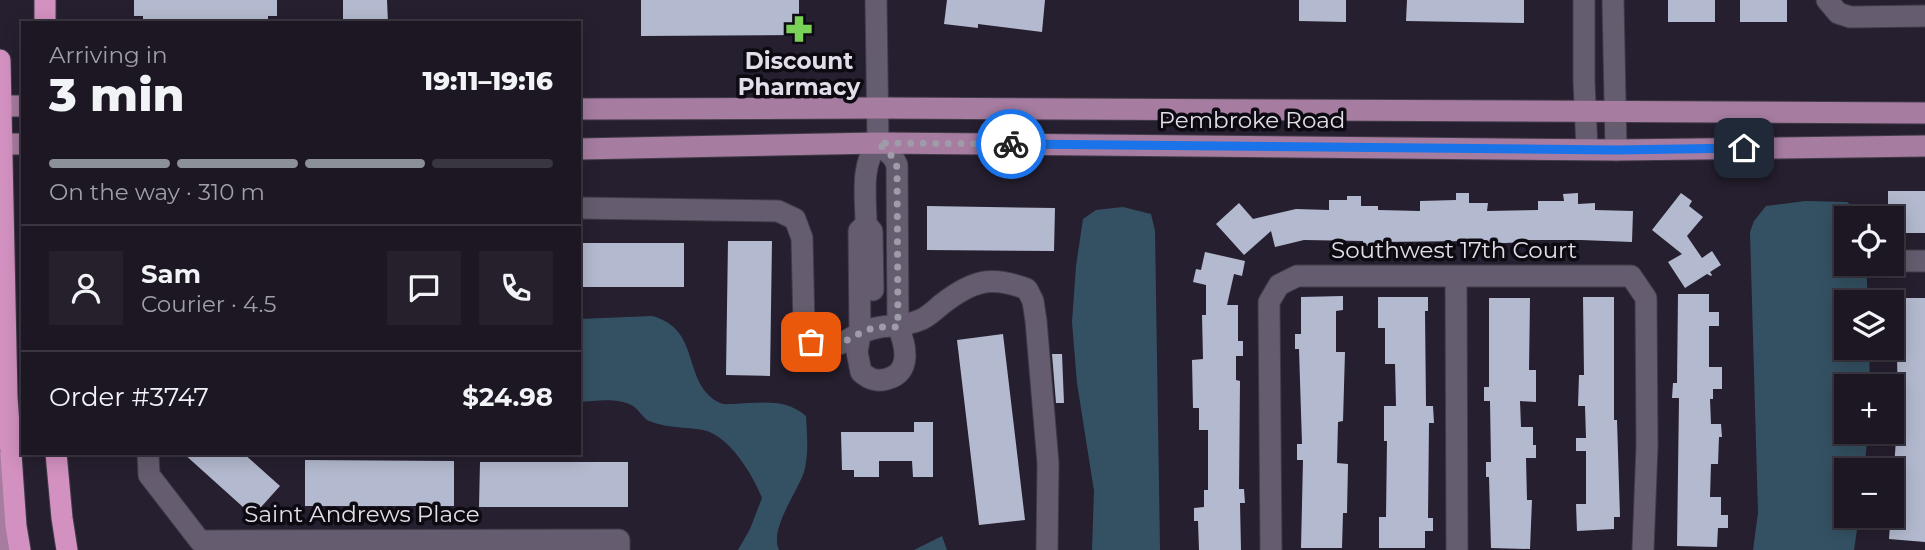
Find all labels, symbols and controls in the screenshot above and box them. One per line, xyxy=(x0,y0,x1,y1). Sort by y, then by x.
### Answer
pharmacy icon: Discount Pharmacy xyxy=(784,14,814,44)
text: Arriving in xyxy=(49,41,168,69)
place label: Discount Pharmacy xyxy=(738,47,860,101)
text: 19:11–19:16 xyxy=(423,65,553,97)
text: 3 min xyxy=(49,66,185,123)
street label: Pembroke Road xyxy=(1159,106,1345,134)
courier xyxy=(976,109,1046,179)
pin xyxy=(1714,118,1774,178)
icon: bike xyxy=(992,125,1030,163)
icon: home xyxy=(1725,129,1763,167)
text: On the way · 310 m xyxy=(49,178,265,206)
map controls xyxy=(1834,206,1904,528)
button: locate xyxy=(1834,206,1904,276)
street label: Southwest 17th Court xyxy=(1331,236,1577,264)
button: person xyxy=(49,251,123,325)
button: chat xyxy=(387,251,461,325)
button: phone xyxy=(479,251,553,325)
text: Sam xyxy=(141,258,201,290)
text: Courier · 4.5 xyxy=(141,290,276,318)
button: layers xyxy=(1834,290,1904,360)
pin xyxy=(781,312,841,372)
icon: bag xyxy=(792,323,830,361)
button: + xyxy=(1834,374,1904,444)
text: Order #3747 xyxy=(49,381,209,413)
text: $24.98 xyxy=(462,381,553,413)
button: − xyxy=(1834,458,1904,528)
street label: Saint Andrews Place xyxy=(244,500,480,528)

